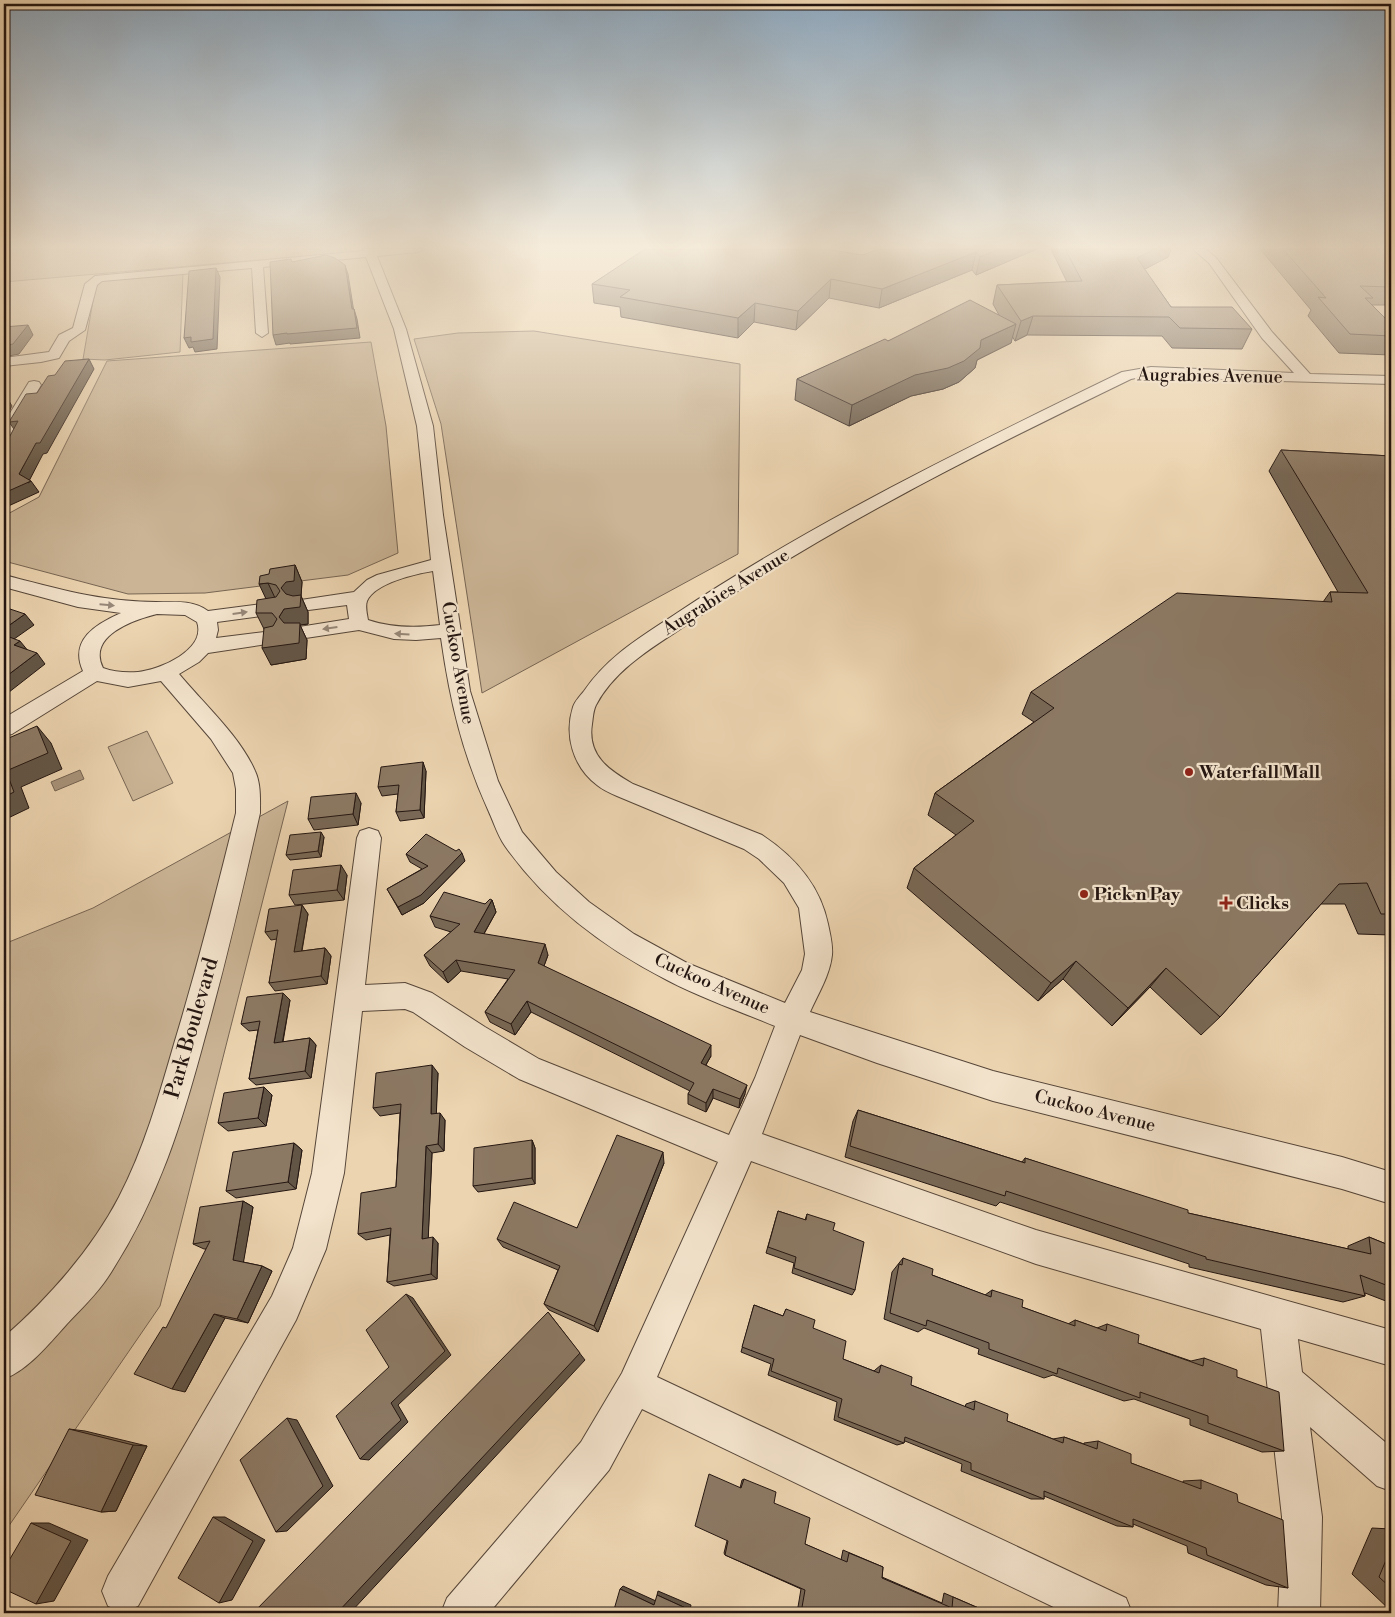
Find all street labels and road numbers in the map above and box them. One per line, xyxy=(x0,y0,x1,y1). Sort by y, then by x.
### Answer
street label: Augrabies Avenue xyxy=(1136,363,1283,389)
street label: Augrabies Avenue xyxy=(657,544,794,641)
street label: Cuckoo Avenue xyxy=(436,600,480,726)
street label: Cuckoo Avenue xyxy=(651,948,773,1020)
street label: Park Boulevard xyxy=(160,955,225,1101)
street label: Cuckoo Avenue xyxy=(1032,1085,1158,1137)

